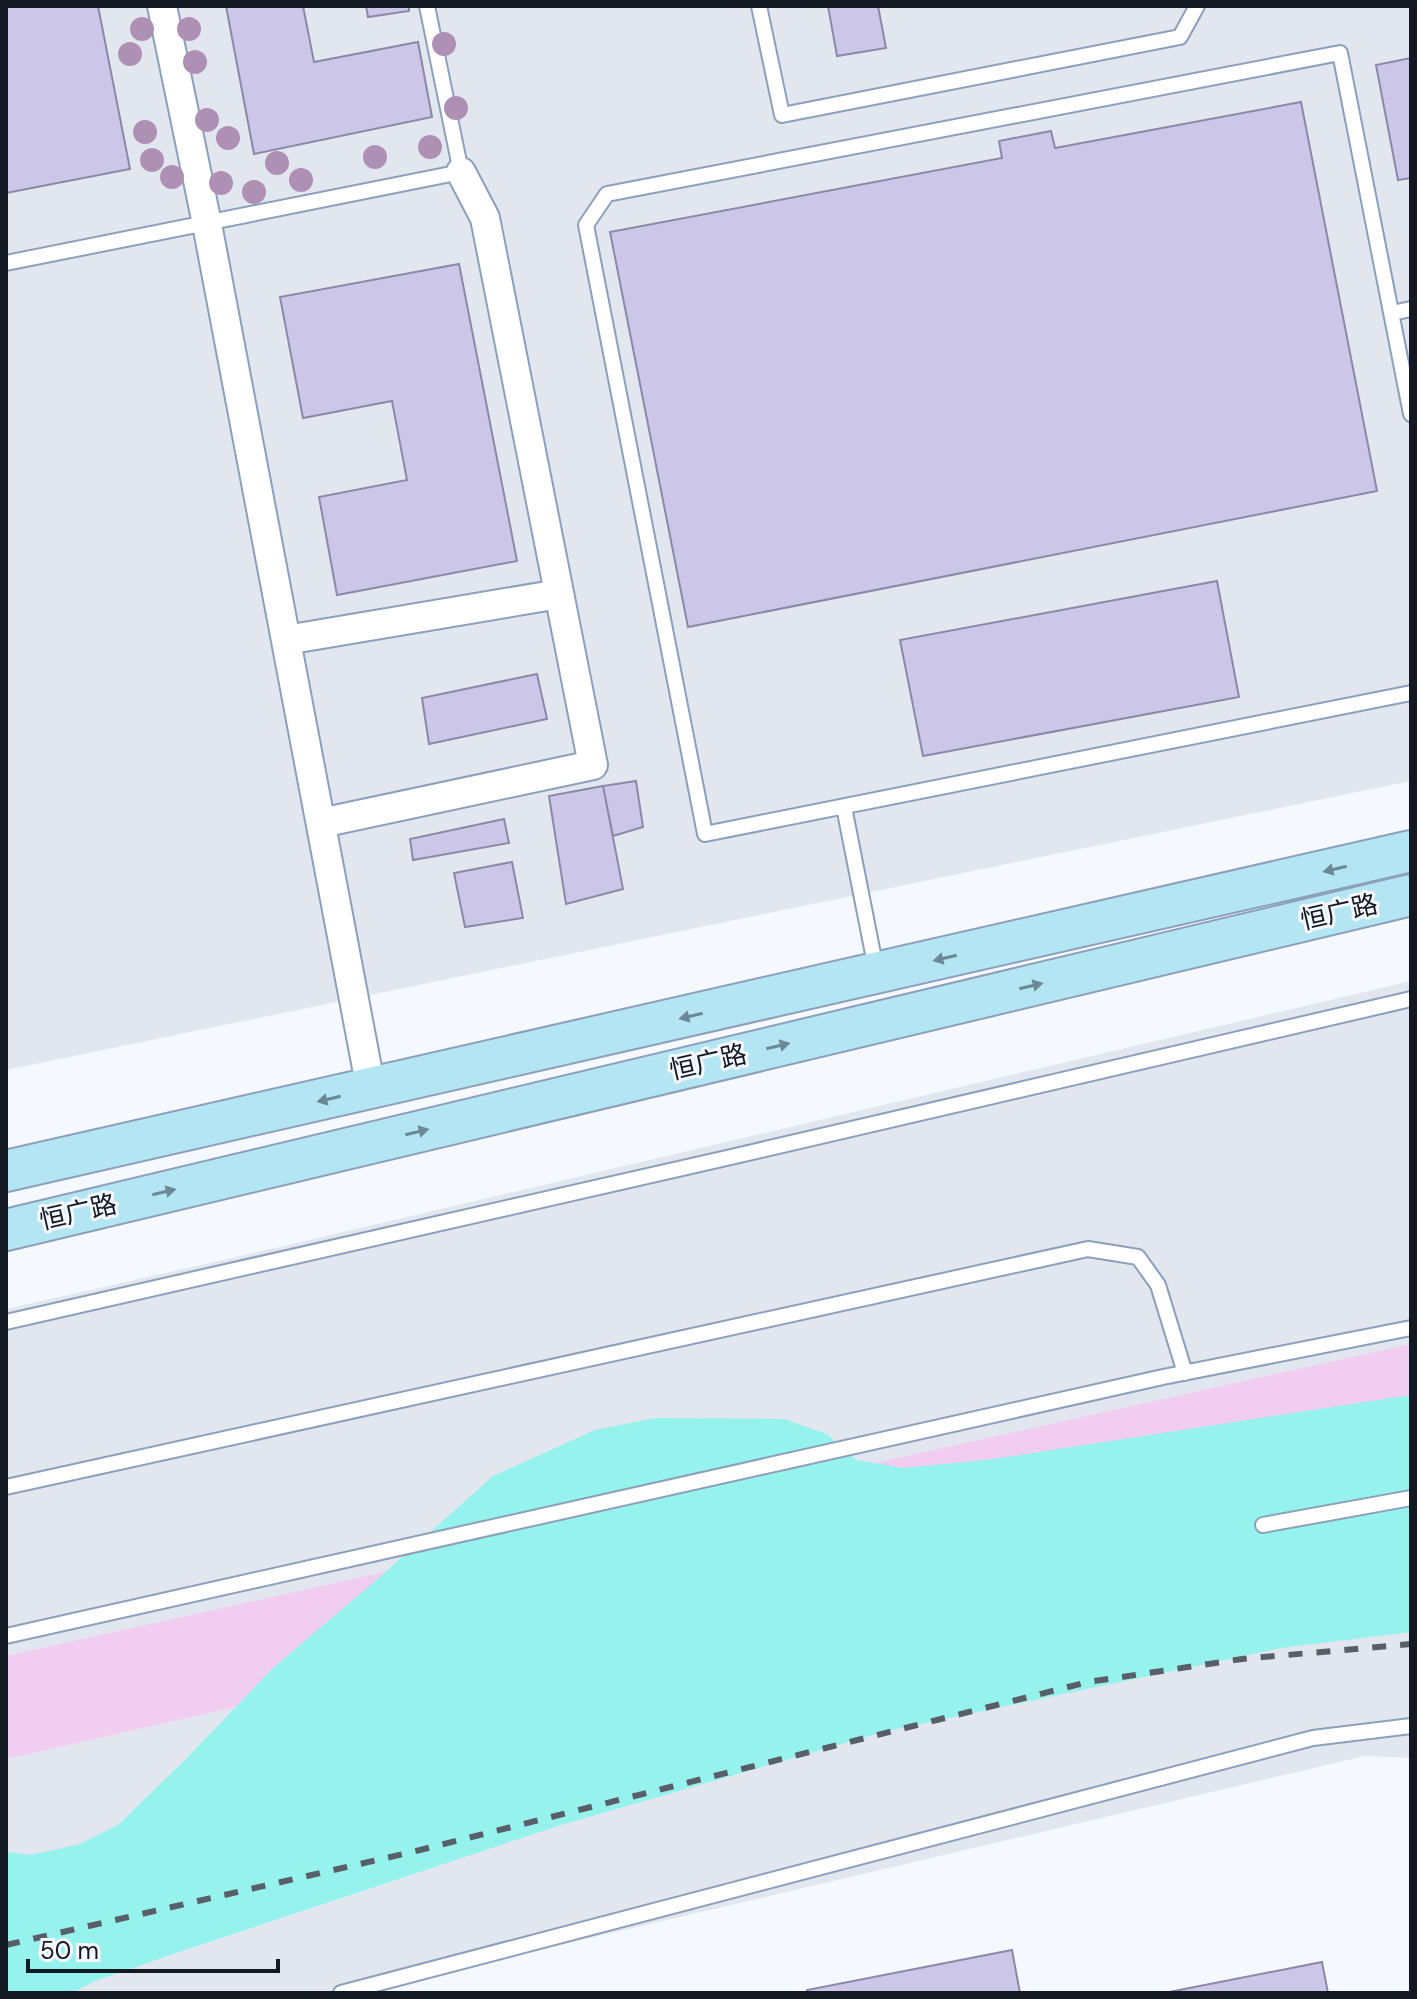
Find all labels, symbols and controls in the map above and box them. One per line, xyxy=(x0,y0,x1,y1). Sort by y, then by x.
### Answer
one-way arrow xyxy=(1322,863,1347,876)
street label: 恒广路 xyxy=(1297,887,1381,937)
one-way arrow xyxy=(932,952,957,965)
one-way arrow xyxy=(1019,979,1044,991)
one-way arrow xyxy=(679,1010,704,1023)
street label: 恒广路 xyxy=(666,1037,750,1087)
one-way arrow xyxy=(766,1039,791,1051)
one-way arrow xyxy=(316,1093,341,1105)
one-way arrow xyxy=(404,1125,429,1138)
one-way arrow xyxy=(151,1185,176,1198)
street label: 恒广路 xyxy=(36,1187,120,1237)
scale bar xyxy=(28,1923,278,1973)
text: 50 m xyxy=(40,1935,99,1966)

